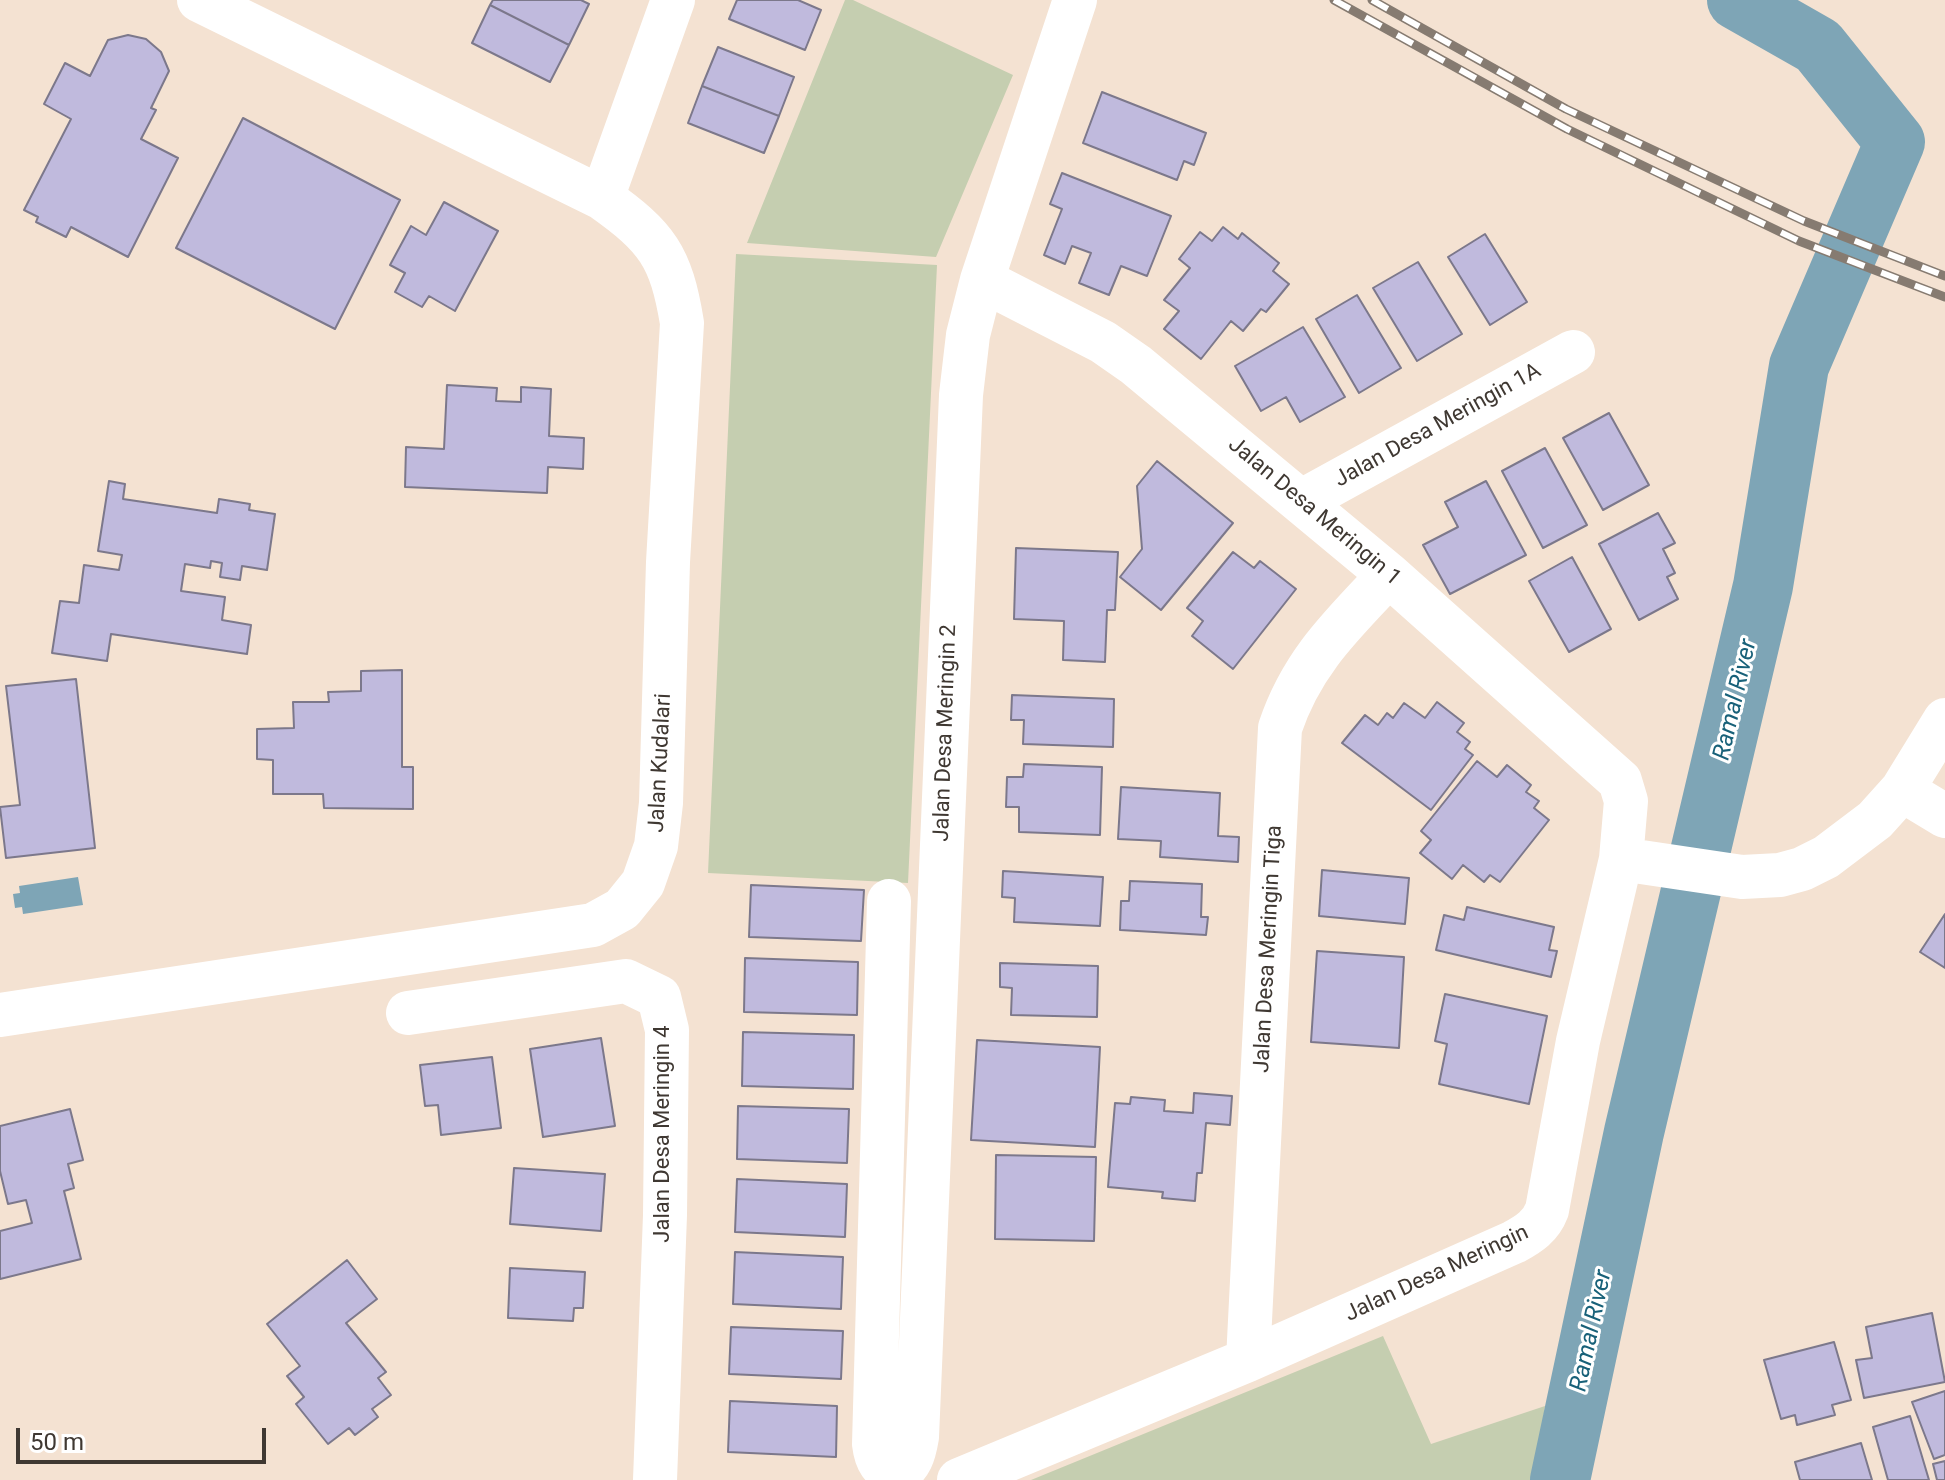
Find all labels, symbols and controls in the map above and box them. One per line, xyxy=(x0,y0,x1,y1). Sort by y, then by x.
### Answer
street label: Jalan Desa Meringin 1A xyxy=(1330,358,1546,494)
street label: Jalan Desa Meringin 1 xyxy=(1222,432,1406,592)
street label: Jalan Desa Meringin 2 xyxy=(929,624,963,842)
water label: Ramal River xyxy=(1708,637,1764,763)
street label: Jalan Kudalari xyxy=(644,693,678,833)
street label: Jalan Desa Meringin Tiga xyxy=(1249,825,1289,1073)
street label: Jalan Desa Meringin 4 xyxy=(650,1025,676,1243)
street label: Jalan Desa Meringin xyxy=(1341,1220,1533,1328)
water label: Ramal River xyxy=(1565,1268,1619,1394)
scale bar xyxy=(20,1412,270,1462)
text: 50 m xyxy=(30,1428,84,1456)

